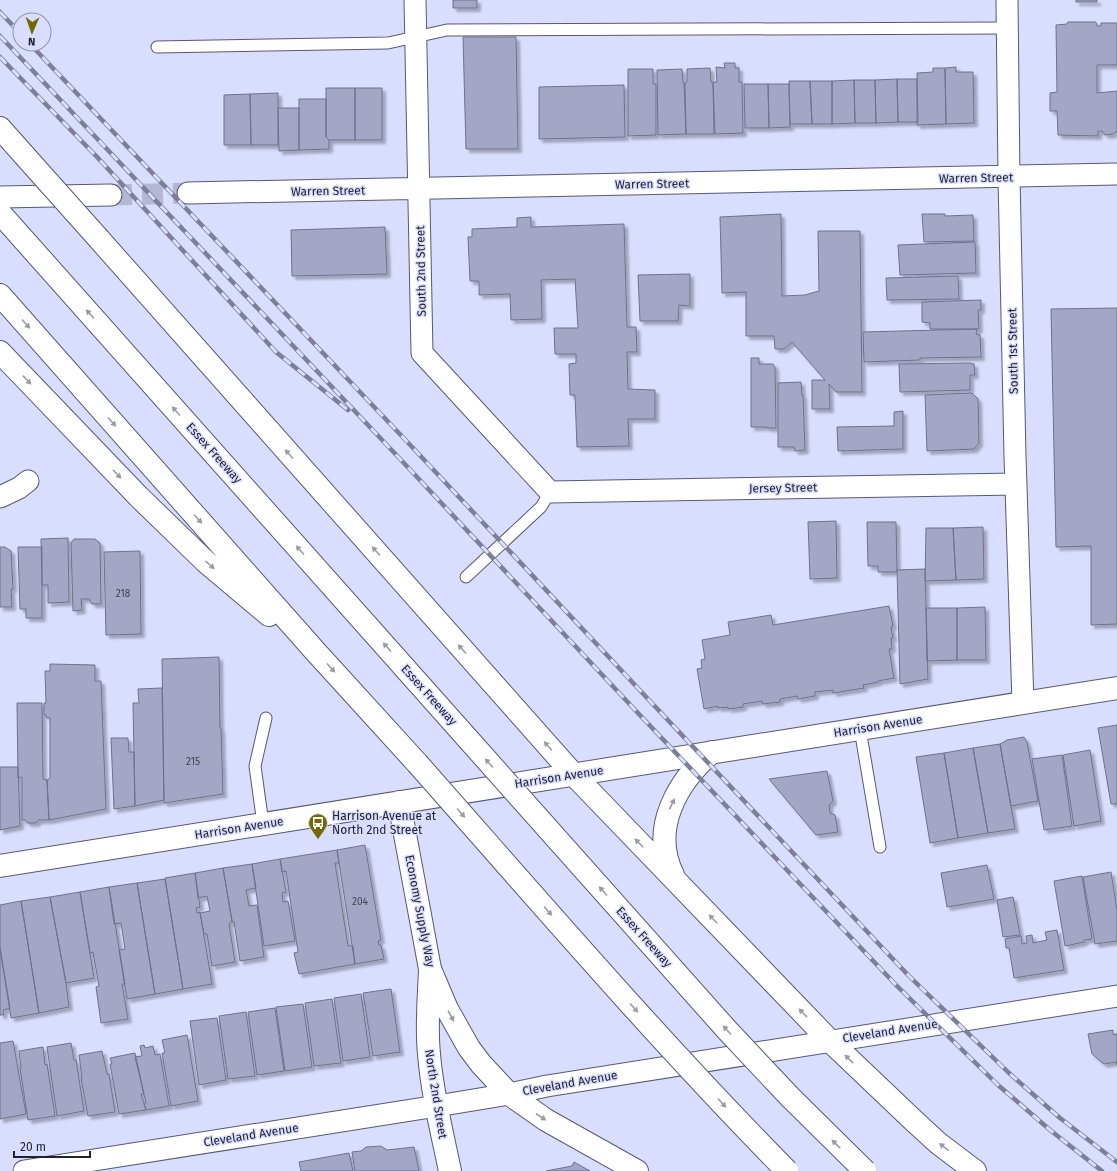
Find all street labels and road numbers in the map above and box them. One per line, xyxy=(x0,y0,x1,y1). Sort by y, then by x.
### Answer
street label: Warren Street xyxy=(939,170,1014,186)
street label: Warren Street xyxy=(615,176,690,192)
street label: Warren Street xyxy=(291,183,366,199)
street label: South 2nd Street xyxy=(413,225,429,317)
street label: South 1st Street xyxy=(1005,307,1021,394)
street label: Essex Freeway xyxy=(183,420,245,486)
street label: Jersey Street xyxy=(749,480,818,496)
street label: Essex Freeway xyxy=(398,662,460,728)
street label: Harrison Avenue xyxy=(832,712,924,740)
street label: Harrison Avenue xyxy=(513,763,605,791)
street label: Harrison Avenue xyxy=(193,814,285,842)
street label: Economy Supply Way xyxy=(402,854,438,968)
street label: Essex Freeway xyxy=(613,904,675,970)
street label: Cleveland Avenue xyxy=(841,1017,939,1045)
street label: North 2nd Street xyxy=(422,1048,450,1140)
street label: Cleveland Avenue xyxy=(521,1068,619,1098)
street label: Cleveland Avenue xyxy=(202,1121,300,1149)

